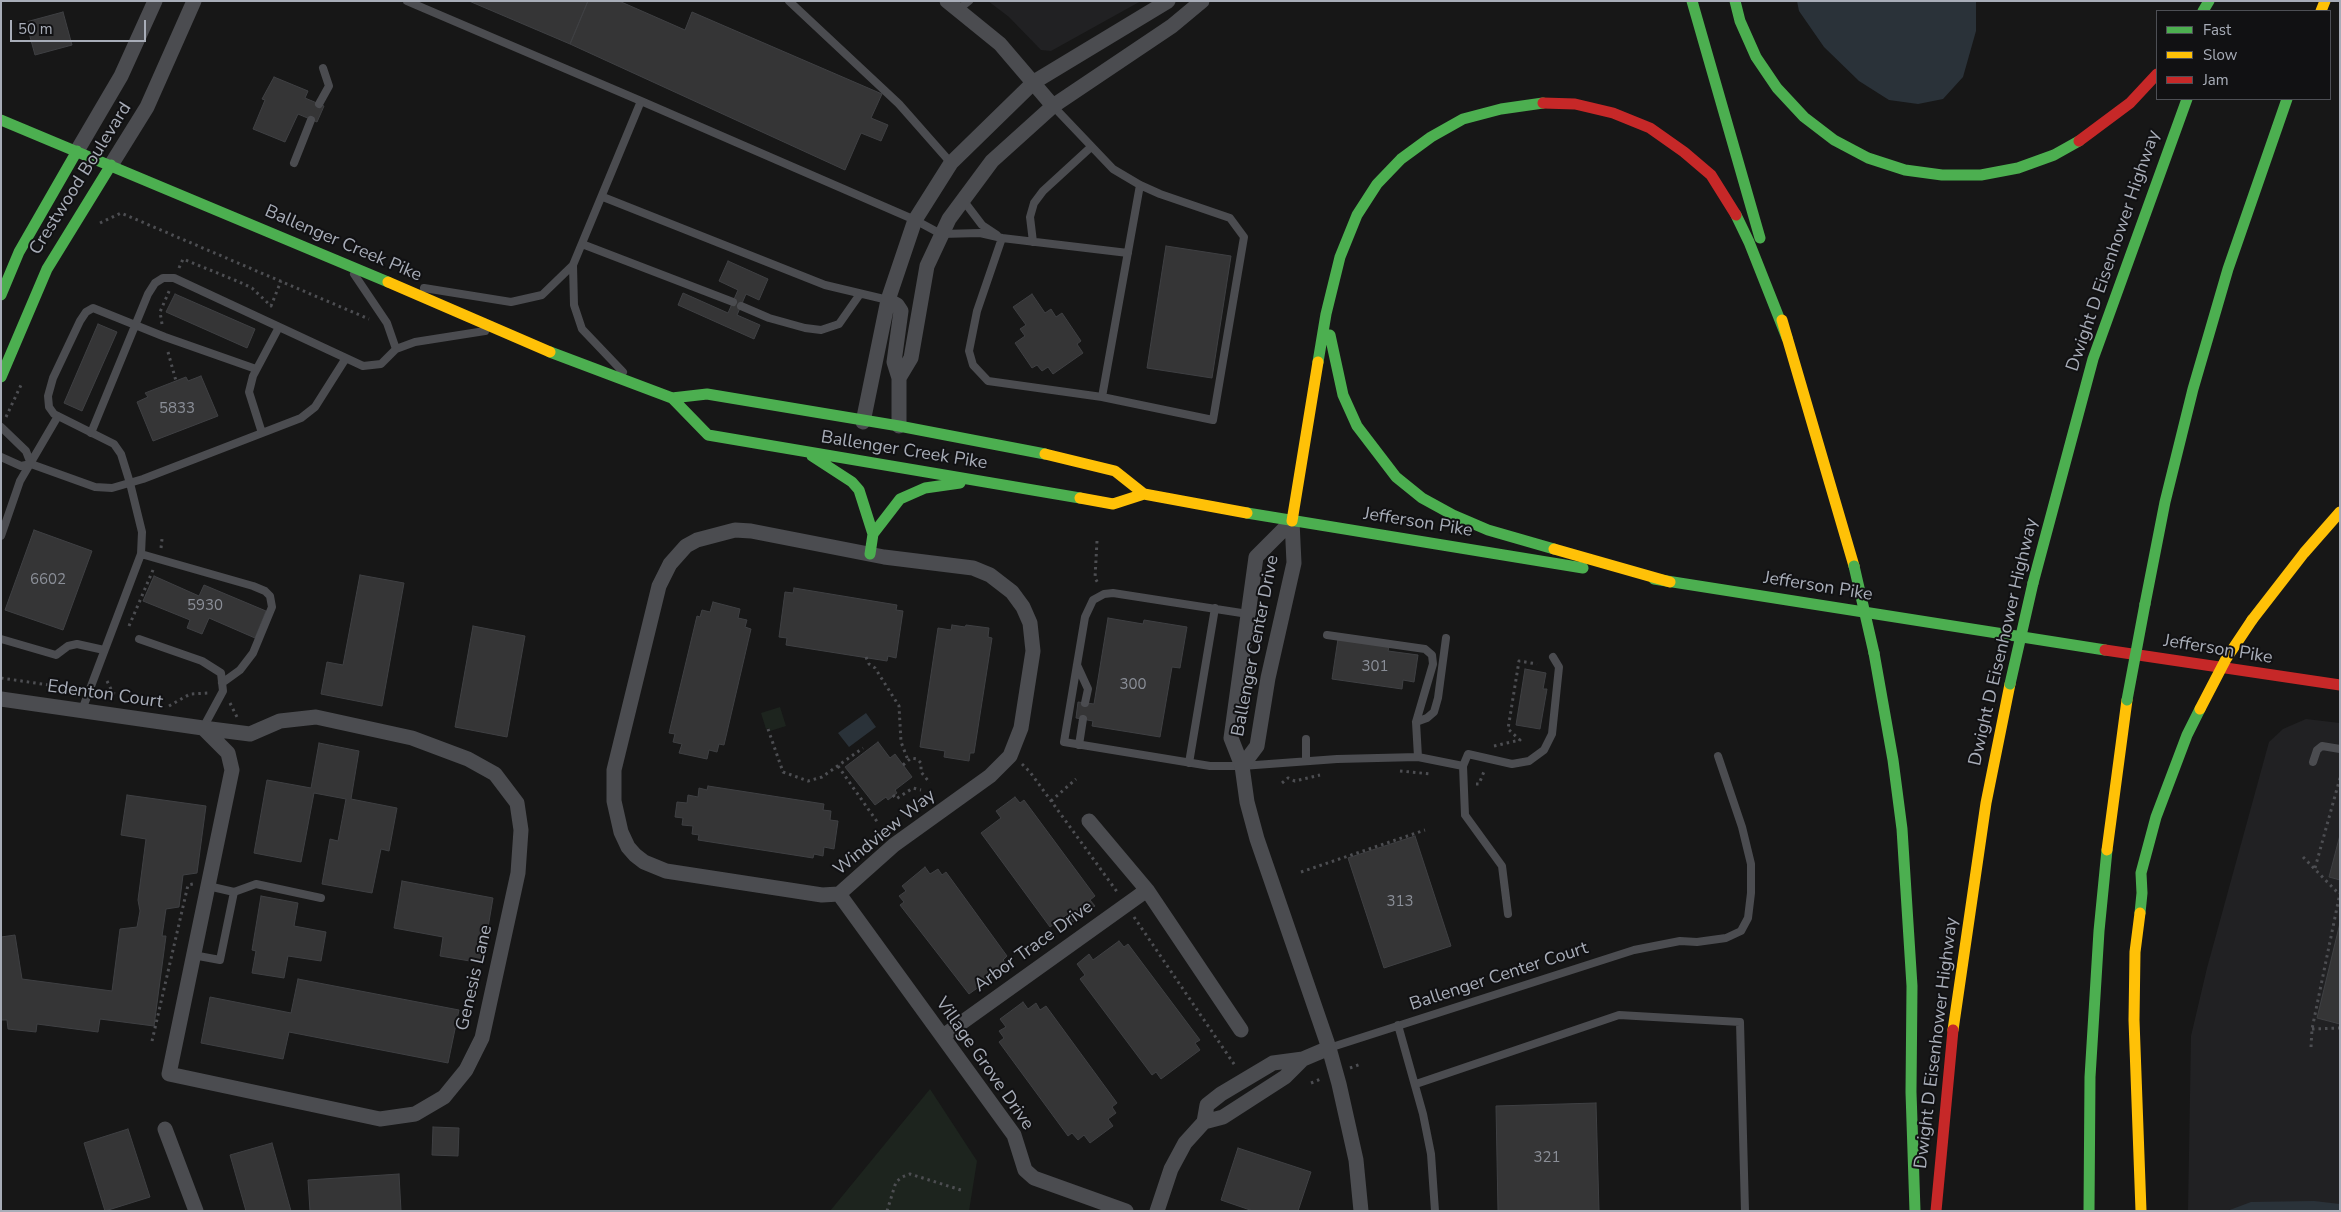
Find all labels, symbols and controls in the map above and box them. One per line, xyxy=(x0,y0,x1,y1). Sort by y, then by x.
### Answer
scale bar xyxy=(12,10,149,42)
legend xyxy=(2156,10,2331,100)
text: 50 m xyxy=(18,19,53,39)
text: Fast xyxy=(2203,20,2231,40)
text: Slow xyxy=(2203,45,2237,65)
text: Jam xyxy=(2203,70,2229,90)
street label: Crestwood Boulevard xyxy=(25,99,137,259)
street label: Dwight D Eisenhower Highway xyxy=(2063,128,2165,374)
street label: Ballenger Creek Pike xyxy=(261,201,425,287)
house number: 5833 xyxy=(159,400,195,418)
street label: Ballenger Creek Pike xyxy=(819,427,989,475)
street label: Jefferson Pike xyxy=(1362,504,1474,542)
street label: Dwight D Eisenhower Highway xyxy=(1965,516,2043,768)
street label: Ballenger Center Drive xyxy=(1228,554,1284,738)
street label: Jefferson Pike xyxy=(1762,568,1874,606)
house number: 6602 xyxy=(30,571,66,589)
house number: 5930 xyxy=(187,597,223,615)
street label: Jefferson Pike xyxy=(2162,631,2274,669)
house number: 301 xyxy=(1362,658,1388,676)
street label: Edenton Court xyxy=(46,676,164,714)
house number: 300 xyxy=(1120,676,1146,694)
street label: Windview Way xyxy=(830,785,940,881)
house number: 313 xyxy=(1387,893,1413,911)
street label: Arbor Trace Drive xyxy=(970,897,1098,997)
street label: Dwight D Eisenhower Highway xyxy=(1911,916,1963,1170)
street label: Genesis Lane xyxy=(452,923,498,1033)
street label: Ballenger Center Court xyxy=(1407,938,1591,1016)
street label: Village Grove Drive xyxy=(930,994,1038,1134)
house number: 321 xyxy=(1534,1149,1560,1167)

